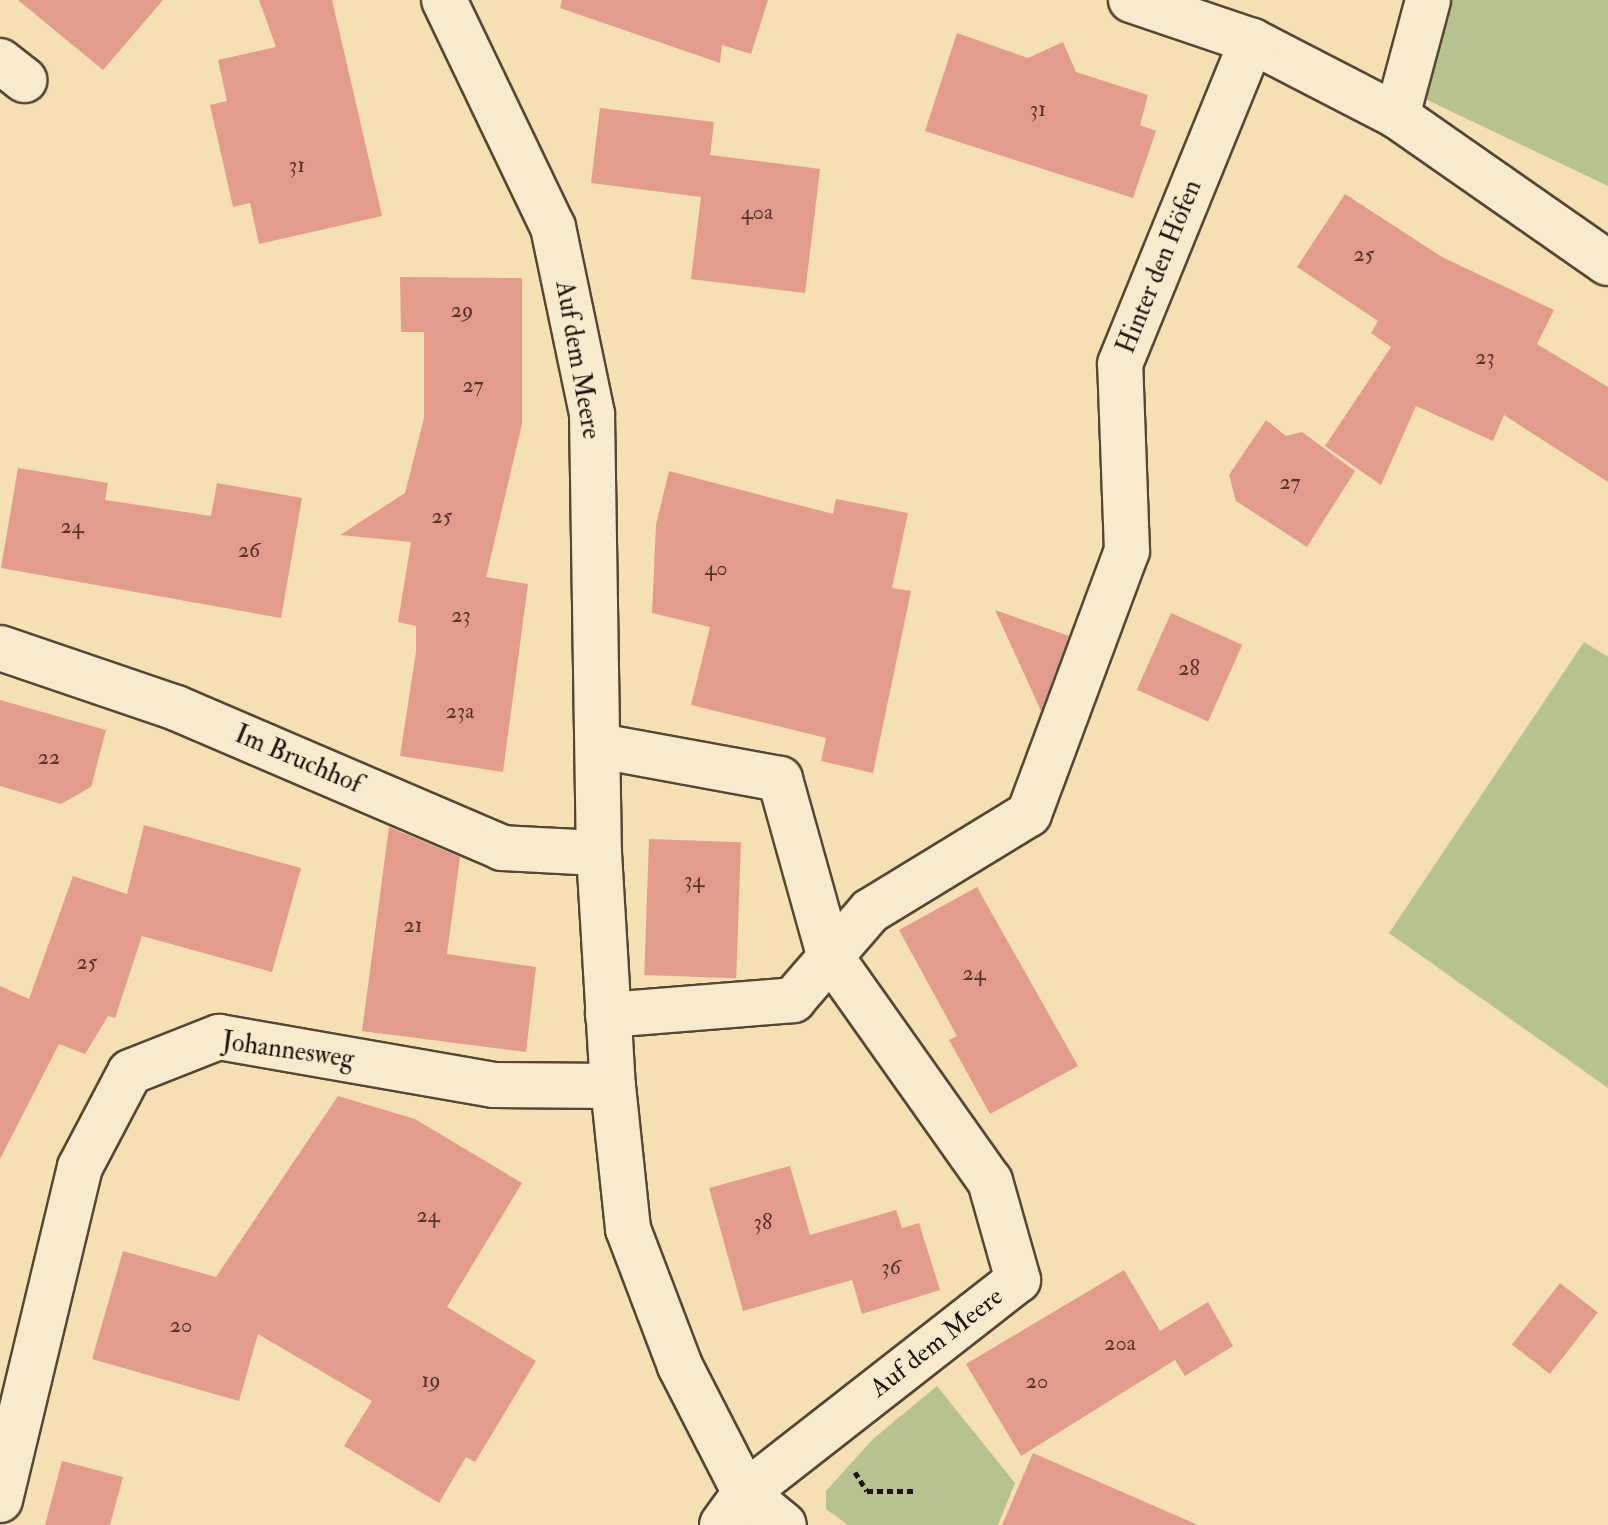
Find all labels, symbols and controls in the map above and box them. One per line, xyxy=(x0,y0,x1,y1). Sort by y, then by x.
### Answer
house number: 31 xyxy=(1030,97,1046,123)
house number: 31 xyxy=(289,153,305,179)
street label: Hinter den Höfen xyxy=(1111,176,1209,358)
house number: 40a xyxy=(741,200,773,226)
house number: 25 xyxy=(1354,242,1374,268)
street label: Auf dem Meere xyxy=(548,279,606,441)
house number: 29 xyxy=(451,298,473,324)
house number: 23 xyxy=(1475,345,1495,371)
house number: 27 xyxy=(462,373,484,399)
house number: 27 xyxy=(1279,470,1301,496)
house number: 25 xyxy=(432,504,452,530)
house number: 24 xyxy=(60,514,84,540)
house number: 26 xyxy=(238,538,260,564)
house number: 40 xyxy=(704,556,728,582)
house number: 23 xyxy=(451,603,471,629)
house number: 28 xyxy=(1178,656,1200,682)
house number: 23a xyxy=(446,699,474,725)
street label: Im Bruchhof xyxy=(230,719,366,801)
house number: 22 xyxy=(38,745,60,771)
house number: 34 xyxy=(684,868,704,894)
house number: 21 xyxy=(403,913,423,939)
house number: 25 xyxy=(77,950,97,976)
house number: 24 xyxy=(962,961,986,987)
street label: Johannesweg xyxy=(220,1026,356,1076)
house number: 24 xyxy=(416,1203,440,1229)
house number: 38 xyxy=(754,1210,772,1236)
house number: 36 xyxy=(881,1255,901,1281)
street label: Auf dem Meere xyxy=(864,1281,1010,1405)
house number: 20 xyxy=(170,1313,192,1339)
house number: 20a xyxy=(1104,1331,1136,1357)
house number: 19 xyxy=(421,1368,441,1394)
house number: 20 xyxy=(1026,1369,1048,1395)

